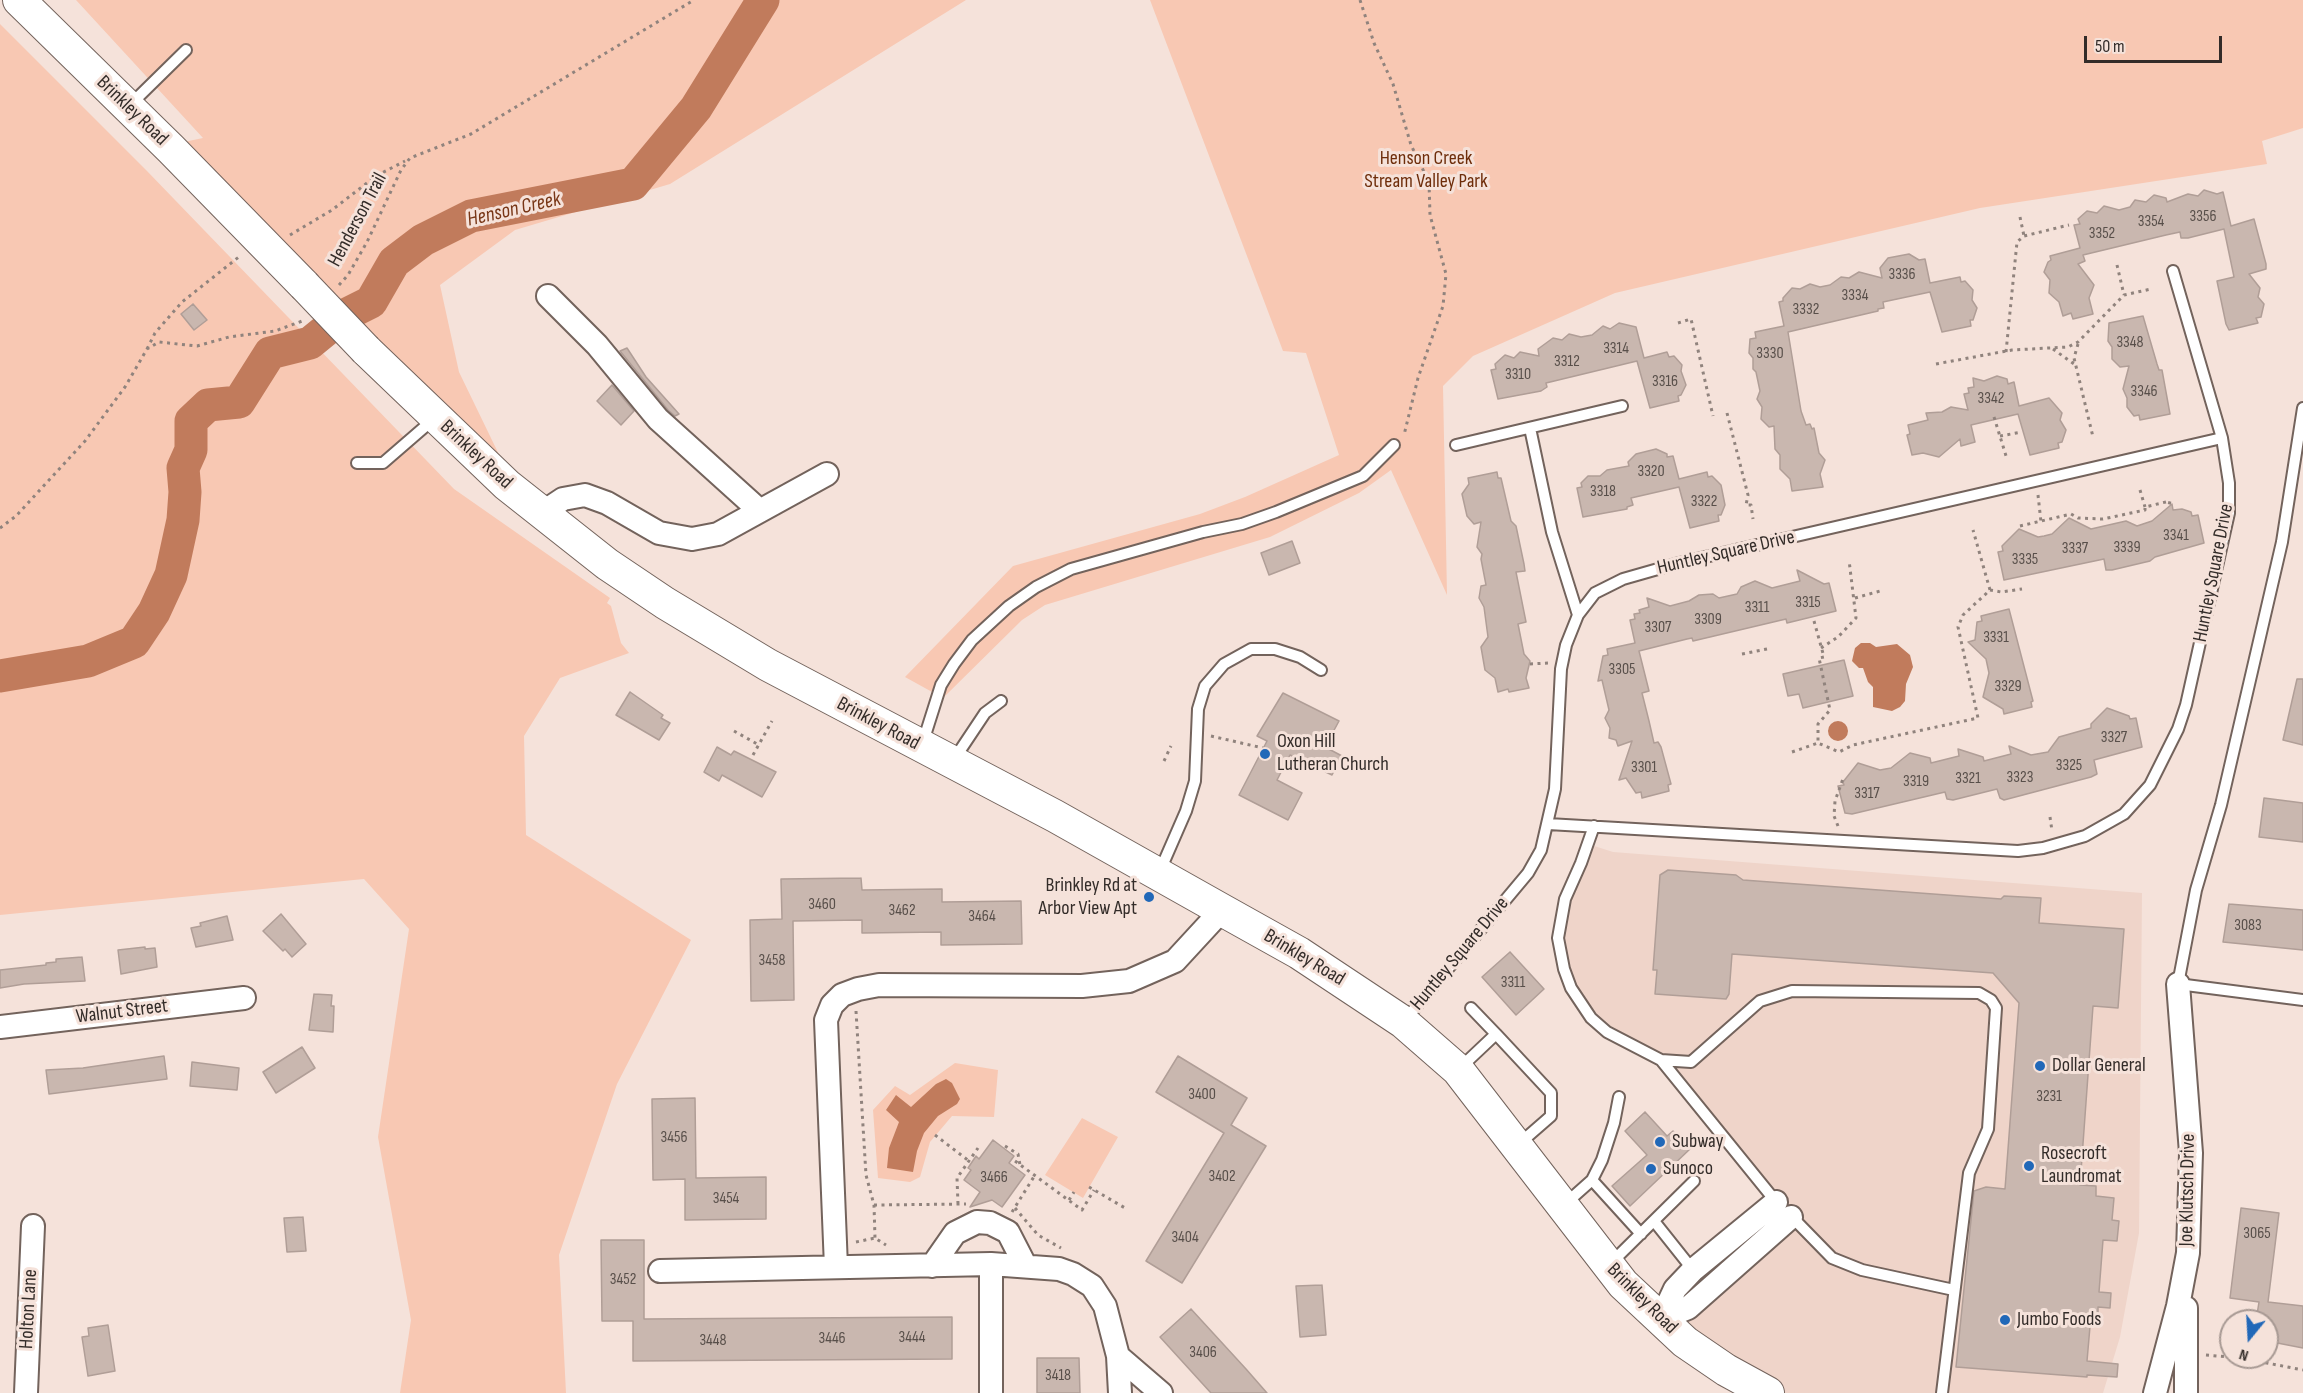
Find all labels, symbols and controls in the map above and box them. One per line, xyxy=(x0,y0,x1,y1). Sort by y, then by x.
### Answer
scale bar xyxy=(2087,24,2225,62)
text: 50 m xyxy=(2095,36,2125,57)
street label: Brinkley Road xyxy=(91,71,173,151)
park label: Henson Creek Stream Valley Park xyxy=(1364,147,1488,194)
street label: Henderson Trail xyxy=(323,169,393,271)
water label: Henson Creek xyxy=(465,187,563,233)
house number: 3356 xyxy=(2190,207,2216,227)
house number: 3354 xyxy=(2138,212,2164,232)
house number: 3352 xyxy=(2089,224,2115,244)
house number: 3336 xyxy=(1888,265,1916,285)
house number: 3334 xyxy=(1842,286,1868,306)
house number: 3332 xyxy=(1793,300,1819,320)
house number: 3348 xyxy=(2116,333,2144,353)
house number: 3314 xyxy=(1603,339,1629,359)
house number: 3330 xyxy=(1756,344,1784,364)
house number: 3312 xyxy=(1554,352,1580,372)
house number: 3310 xyxy=(1505,365,1531,385)
house number: 3316 xyxy=(1652,372,1678,392)
house number: 3346 xyxy=(2130,382,2158,402)
house number: 3342 xyxy=(1978,389,2004,409)
street label: Brinkley Road xyxy=(435,415,517,495)
house number: 3320 xyxy=(1637,462,1665,482)
house number: 3318 xyxy=(1590,482,1616,502)
house number: 3322 xyxy=(1691,492,1717,512)
street label: Huntley Square Drive xyxy=(2189,502,2239,644)
street label: Huntley Square Drive xyxy=(1655,526,1797,580)
house number: 3341 xyxy=(2163,526,2189,546)
house number: 3339 xyxy=(2113,538,2141,558)
house number: 3337 xyxy=(2062,539,2088,559)
house number: 3335 xyxy=(2012,550,2038,570)
house number: 3315 xyxy=(1795,593,1821,613)
house number: 3311 xyxy=(1745,598,1769,618)
house number: 3309 xyxy=(1694,610,1722,630)
house number: 3307 xyxy=(1645,618,1671,638)
house number: 3331 xyxy=(1983,628,2009,648)
house number: 3305 xyxy=(1609,660,1635,680)
house number: 3329 xyxy=(1994,677,2022,697)
street label: Brinkley Road xyxy=(832,692,924,756)
house number: 3327 xyxy=(2101,728,2127,748)
place label: Oxon Hill Lutheran Church xyxy=(1277,730,1389,777)
marker: Oxon Hill Lutheran Church xyxy=(1258,747,1272,761)
house number: 3325 xyxy=(2056,756,2082,776)
house number: 3301 xyxy=(1631,758,1657,778)
house number: 3323 xyxy=(2007,768,2033,788)
house number: 3321 xyxy=(1955,769,1981,789)
house number: 3319 xyxy=(1903,772,1929,792)
house number: 3317 xyxy=(1854,784,1880,804)
place label: Brinkley Rd at Arbor View Apt xyxy=(1038,874,1137,921)
marker: Brinkley Rd at Arbor View Apt xyxy=(1142,890,1156,904)
street label: Huntley Square Drive xyxy=(1406,893,1514,1015)
house number: 3460 xyxy=(808,895,836,915)
house number: 3462 xyxy=(888,901,916,921)
house number: 3464 xyxy=(968,907,996,927)
house number: 3083 xyxy=(2234,916,2262,936)
street label: Brinkley Road xyxy=(1259,924,1349,992)
house number: 3458 xyxy=(759,951,785,971)
house number: 3311 xyxy=(1501,973,1525,993)
street label: Walnut Street xyxy=(75,994,169,1030)
place label: Dollar General xyxy=(2052,1054,2146,1078)
marker: Dollar General xyxy=(2033,1059,2047,1073)
house number: 3400 xyxy=(1188,1085,1216,1105)
house number: 3231 xyxy=(2036,1087,2062,1107)
house number: 3456 xyxy=(661,1128,687,1148)
place label: Subway xyxy=(1672,1130,1723,1154)
street label: Joe Klutsch Drive xyxy=(2175,1133,2201,1247)
marker: Subway xyxy=(1653,1135,1667,1149)
place label: Rosecroft Laundromat xyxy=(2041,1142,2122,1189)
place label: Sunoco xyxy=(1663,1157,1713,1181)
marker: Rosecroft Laundromat xyxy=(2022,1159,2036,1173)
marker: Sunoco xyxy=(1644,1162,1658,1176)
house number: 3402 xyxy=(1208,1167,1236,1187)
house number: 3466 xyxy=(980,1168,1008,1188)
house number: 3454 xyxy=(713,1189,739,1209)
house number: 3065 xyxy=(2243,1224,2271,1244)
house number: 3404 xyxy=(1171,1228,1199,1248)
street label: Brinkley Road xyxy=(1602,1259,1682,1339)
street label: Holton Lane xyxy=(15,1268,43,1350)
house number: 3452 xyxy=(610,1270,636,1290)
place label: Jumbo Foods xyxy=(2017,1308,2101,1332)
north arrow xyxy=(2219,1309,2279,1369)
marker: Jumbo Foods xyxy=(1998,1313,2012,1327)
house number: 3444 xyxy=(899,1328,925,1348)
house number: 3446 xyxy=(818,1329,846,1349)
house number: 3448 xyxy=(699,1331,727,1351)
house number: 3406 xyxy=(1189,1343,1217,1363)
text: N xyxy=(2237,1344,2251,1365)
house number: 3418 xyxy=(1045,1366,1071,1386)

